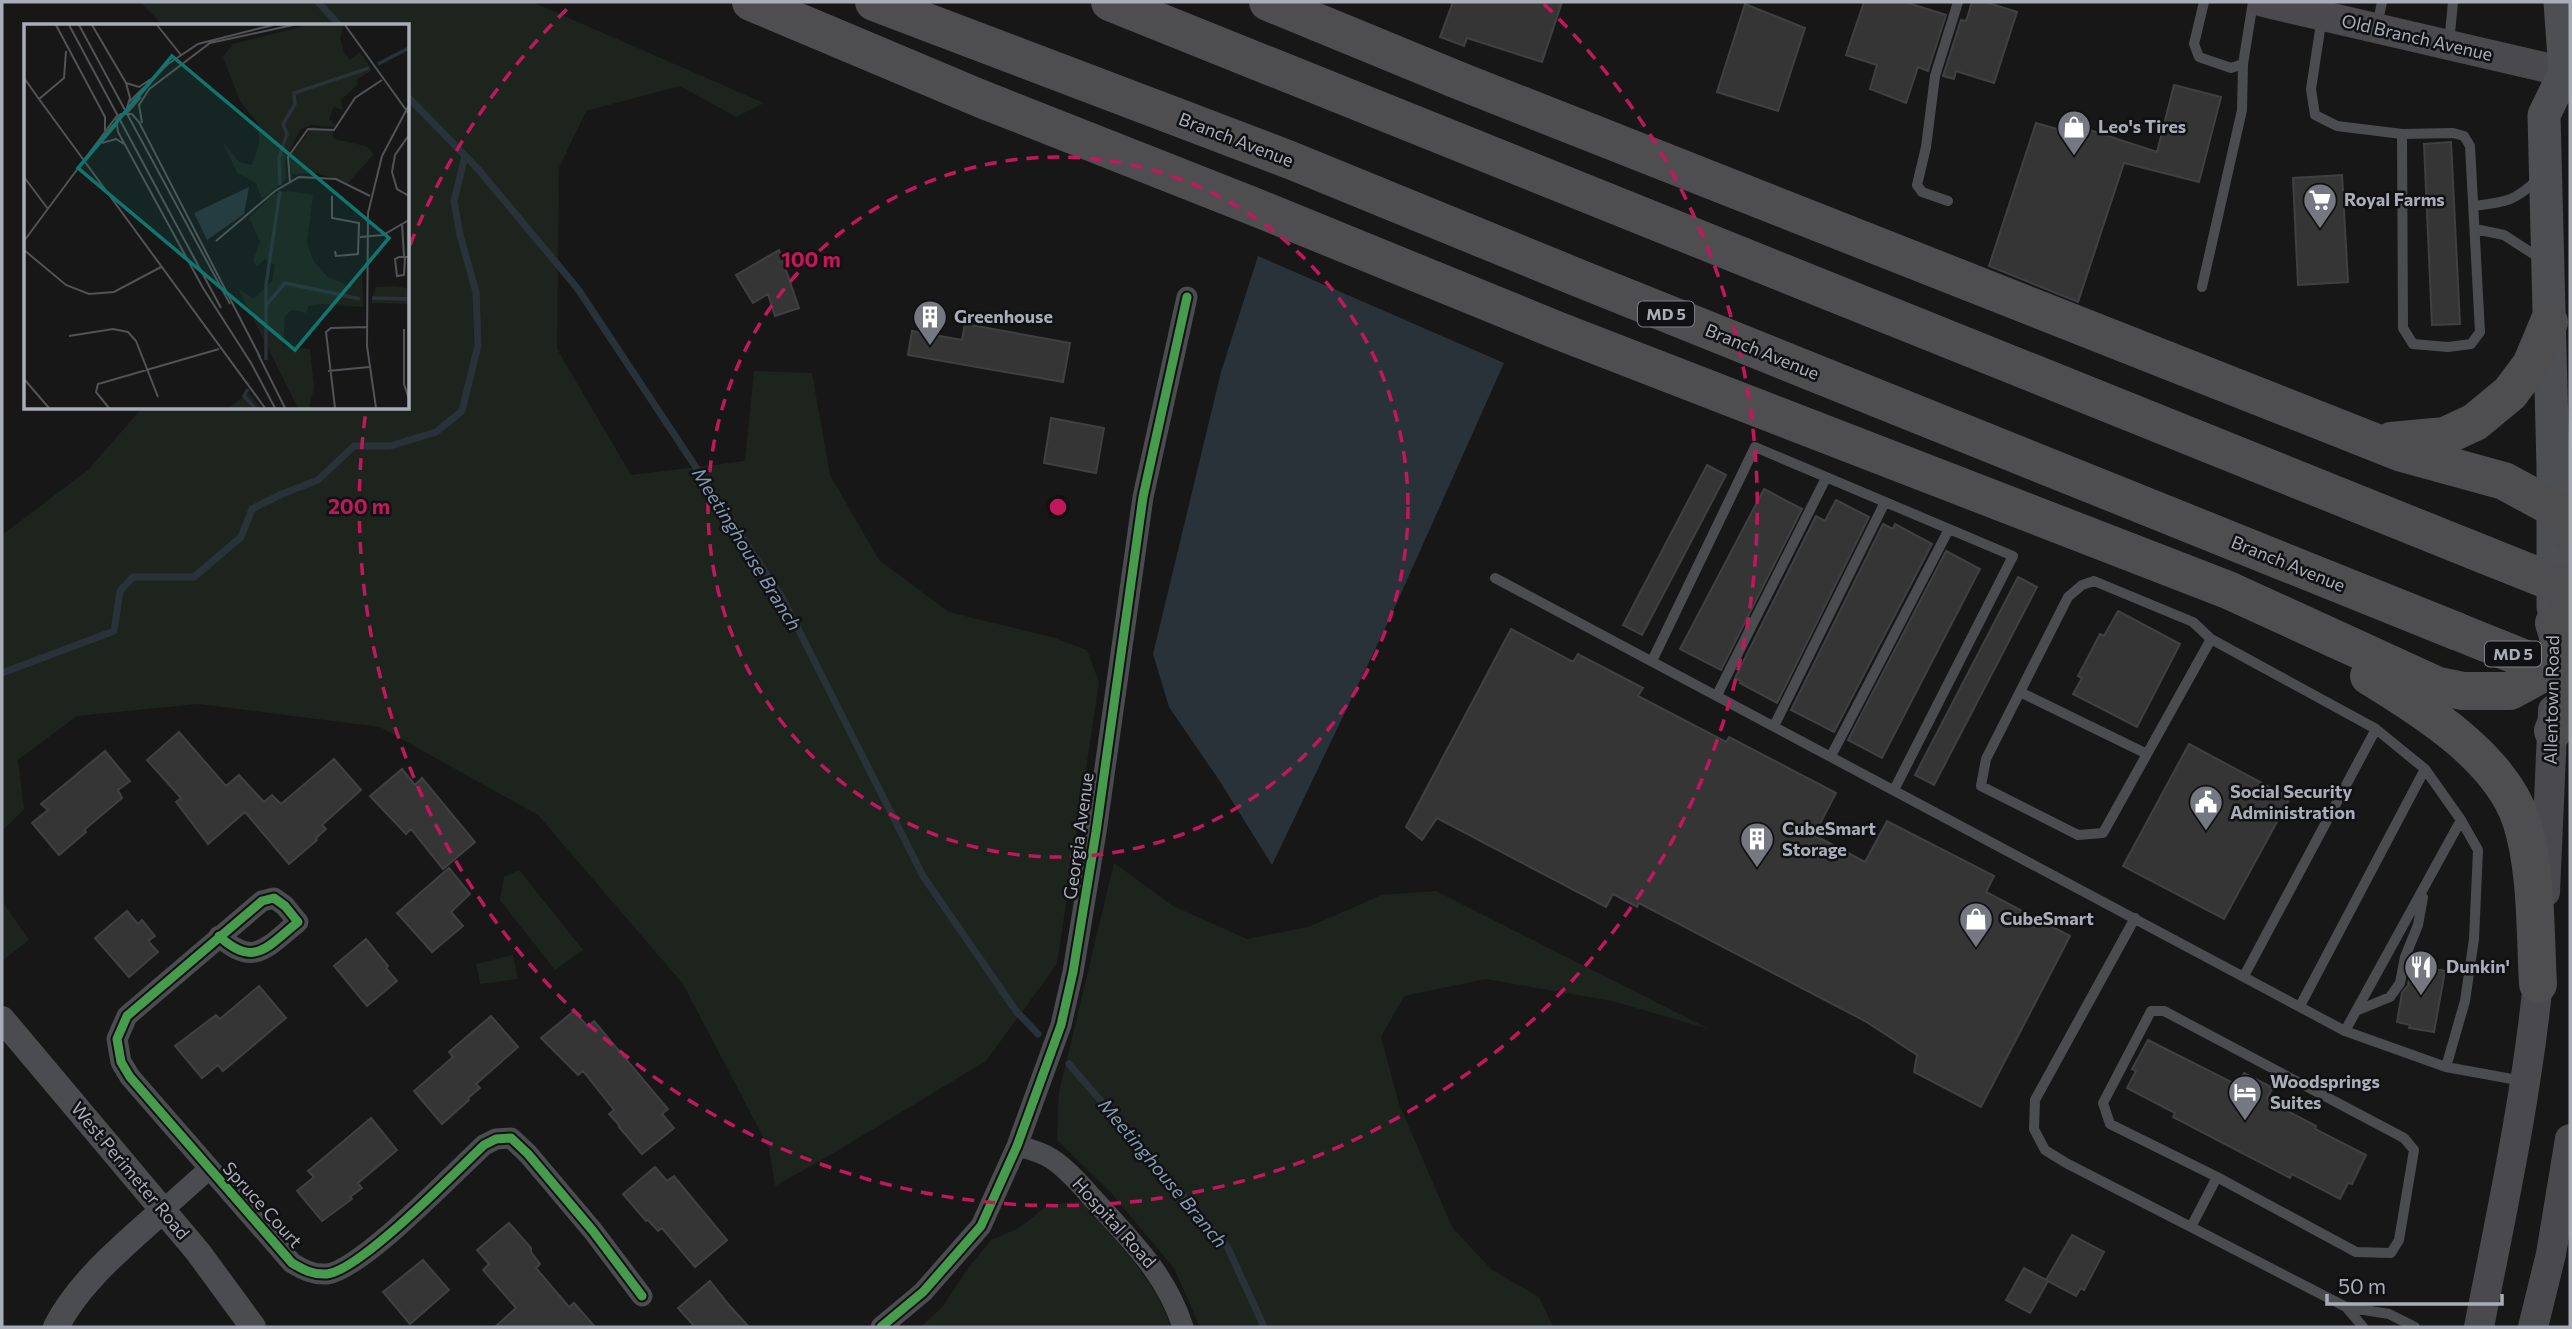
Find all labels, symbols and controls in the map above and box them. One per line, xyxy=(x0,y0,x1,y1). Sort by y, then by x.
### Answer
street label: Old Branch Avenue xyxy=(2340,9,2495,65)
inset map xyxy=(24,24,410,410)
street label: Branch Avenue xyxy=(1176,107,1297,171)
shop icon: Leo's Tires xyxy=(2055,108,2093,157)
place label: Leo's Tires xyxy=(2098,115,2186,137)
supermarket icon: Royal Farms xyxy=(2301,181,2339,230)
place label: Royal Farms xyxy=(2344,188,2445,210)
text: 100 m xyxy=(781,246,841,271)
building icon: Greenhouse xyxy=(911,298,949,347)
road number: MD 5 xyxy=(1638,302,1694,326)
place label: Greenhouse xyxy=(954,305,1053,327)
street label: Branch Avenue xyxy=(1702,318,1823,384)
water label: Meetinghouse Branch xyxy=(688,463,807,635)
text: 200 m xyxy=(328,493,390,518)
centre of rings xyxy=(1046,495,1070,519)
street label: Branch Avenue xyxy=(2228,530,2349,596)
street label: Allentown Road xyxy=(2539,635,2563,765)
road number: MD 5 xyxy=(2485,642,2541,666)
street label: Georgia Avenue xyxy=(1058,771,1098,901)
place label: Social Security Administration xyxy=(2230,780,2356,823)
public building icon: Social Security Administration xyxy=(2187,783,2225,832)
place label: CubeSmart Storage xyxy=(1782,817,1876,860)
building icon: CubeSmart Storage xyxy=(1738,820,1776,869)
shop icon: CubeSmart xyxy=(1957,900,1995,949)
place label: CubeSmart xyxy=(2000,907,2094,929)
restaurant icon: Dunkin' xyxy=(2402,948,2440,997)
place label: Dunkin' xyxy=(2446,955,2510,977)
place label: Woodsprings Suites xyxy=(2270,1070,2380,1113)
hotel icon: Woodsprings Suites xyxy=(2226,1073,2264,1122)
water label: Meetinghouse Branch xyxy=(1094,1093,1233,1252)
street label: West Perimeter Road xyxy=(67,1097,195,1243)
street label: Spruce Court xyxy=(218,1157,307,1252)
street label: Hospital Road xyxy=(1068,1172,1161,1272)
scale bar xyxy=(2327,1262,2502,1306)
text: 50 m xyxy=(2338,1273,2386,1298)

